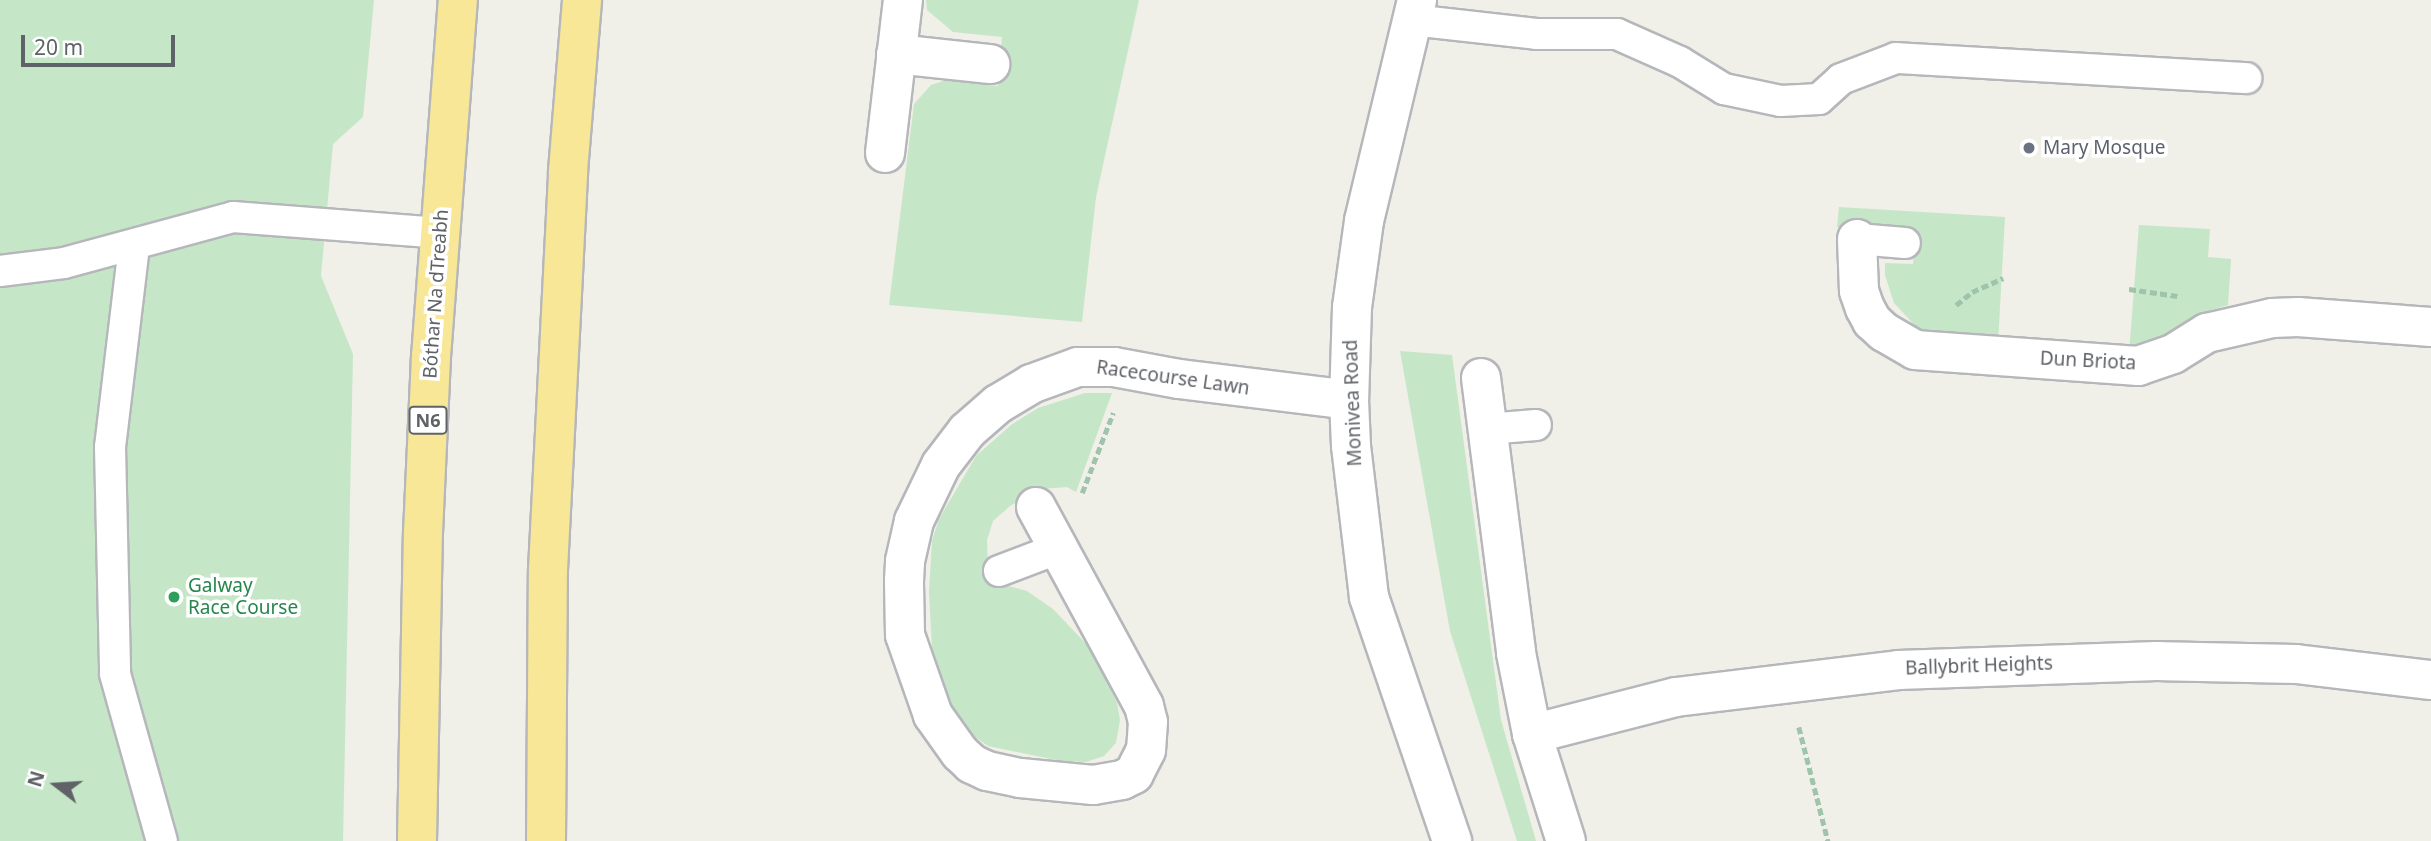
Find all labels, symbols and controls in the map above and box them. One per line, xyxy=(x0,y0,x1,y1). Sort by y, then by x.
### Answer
scale bar xyxy=(24,21,178,65)
text: 20 m xyxy=(34,33,83,61)
place label: Mary Mosque xyxy=(2043,137,2165,159)
marker: Mary Mosque xyxy=(2021,140,2037,156)
street label: Bóthar Na dTreabh xyxy=(419,209,453,379)
street label: Monivea Road xyxy=(1339,339,1367,467)
street label: Dun Briota xyxy=(2039,347,2137,375)
street label: Racecourse Lawn xyxy=(1095,356,1251,400)
road number: N6 xyxy=(407,406,449,434)
place label: Galway Race Course xyxy=(188,575,298,619)
marker: Galway Race Course xyxy=(166,589,182,605)
street label: Ballybrit Heights xyxy=(1905,652,2053,680)
north arrow xyxy=(21,750,91,820)
text: N xyxy=(21,768,51,790)

